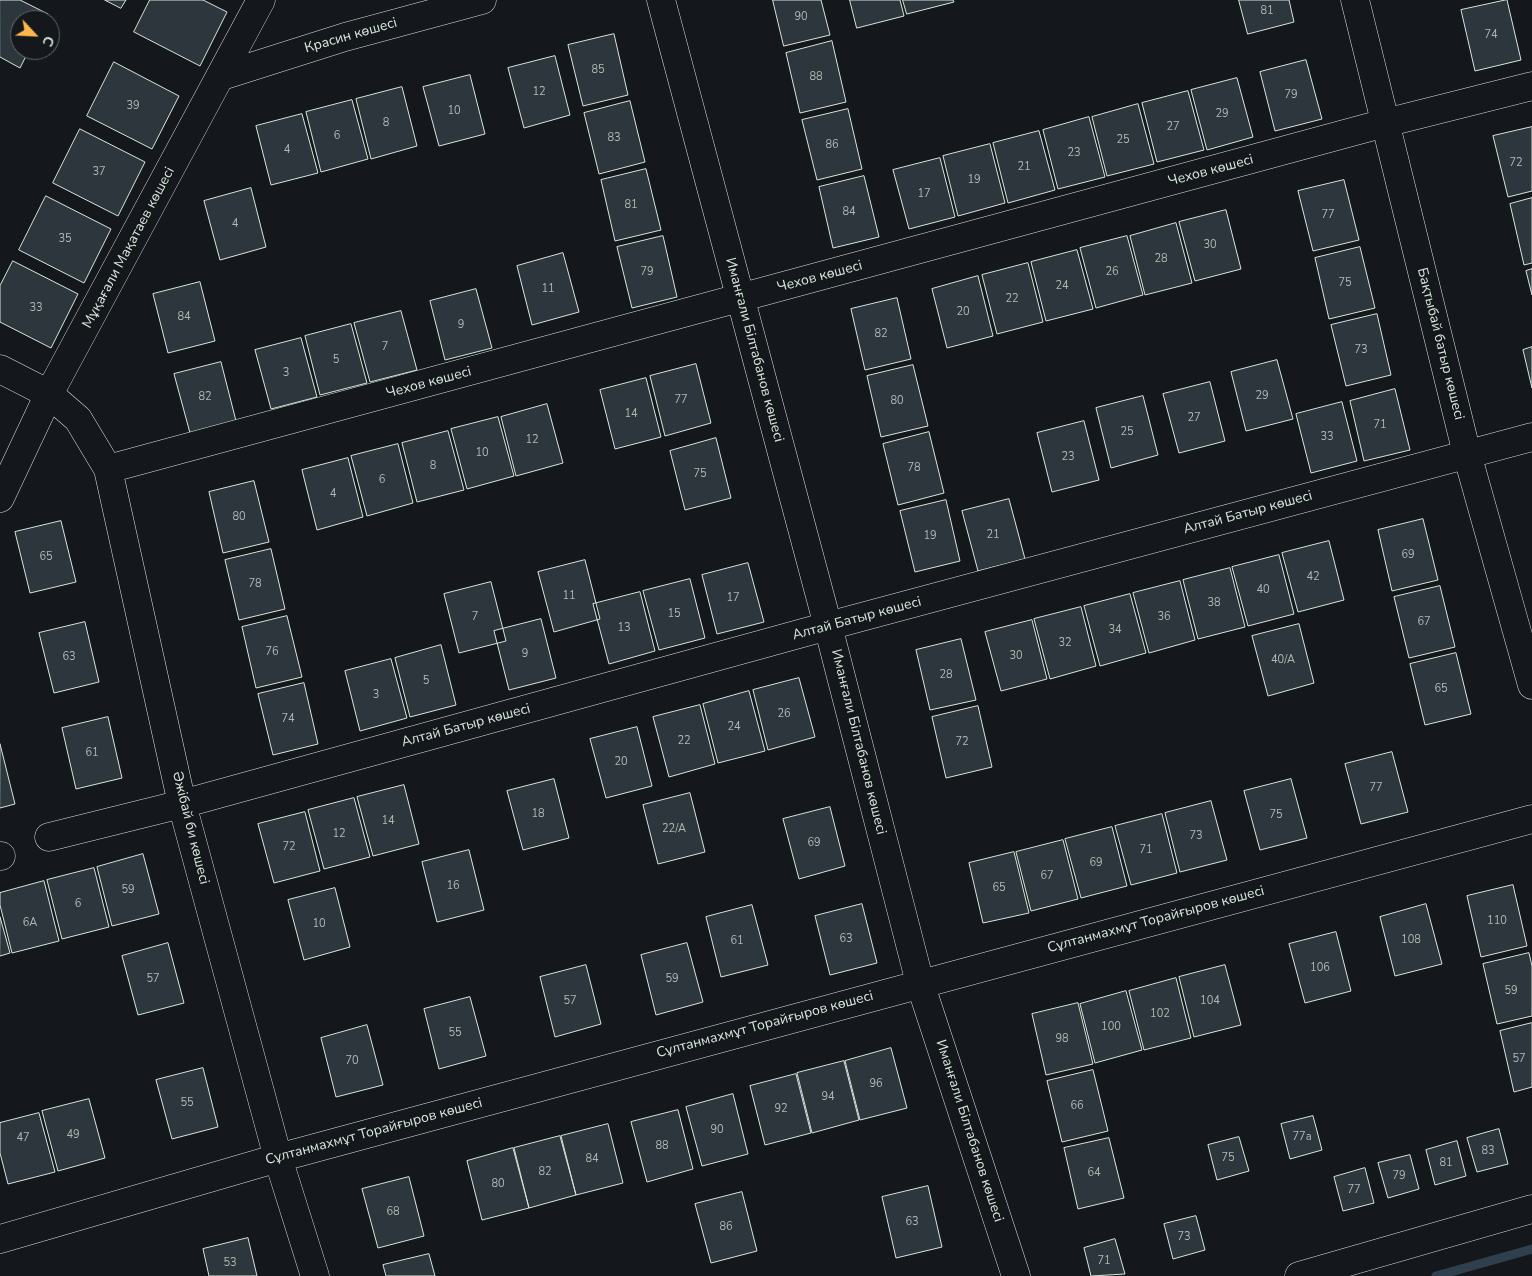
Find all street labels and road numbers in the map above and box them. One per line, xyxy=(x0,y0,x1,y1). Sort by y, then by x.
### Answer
street label: Красин көшесі xyxy=(303,15,399,57)
street label: Чехов көшесі xyxy=(1167,152,1255,190)
street label: Мұқағали Мақатаев көшесі xyxy=(79,165,179,331)
street label: Иманғали Білтабанов көшесі xyxy=(721,256,787,444)
street label: Чехов көшесі xyxy=(776,258,864,296)
street label: Бақтыбай батыр көшесі xyxy=(1413,266,1467,422)
street label: Чехов көшесі xyxy=(385,364,473,402)
street label: Алтай Батыр көшесі xyxy=(1182,488,1314,538)
street label: Алтай Батыр көшесі xyxy=(791,594,923,644)
street label: Иманғали Білтабанов көшесі xyxy=(827,648,889,836)
street label: Алтай Батыр көшесі xyxy=(400,701,532,751)
street label: Әжібай би көшесі xyxy=(168,770,212,886)
street label: Сұлтанмахмұт Торайғыров көшесі xyxy=(1046,883,1266,957)
street label: Сұлтанмахмұт Торайғыров көшесі xyxy=(655,988,875,1062)
street label: Иманғали Білтабанов көшесі xyxy=(932,1038,1006,1224)
street label: Сұлтанмахмұт Торайғыров көшесі xyxy=(264,1095,484,1169)

